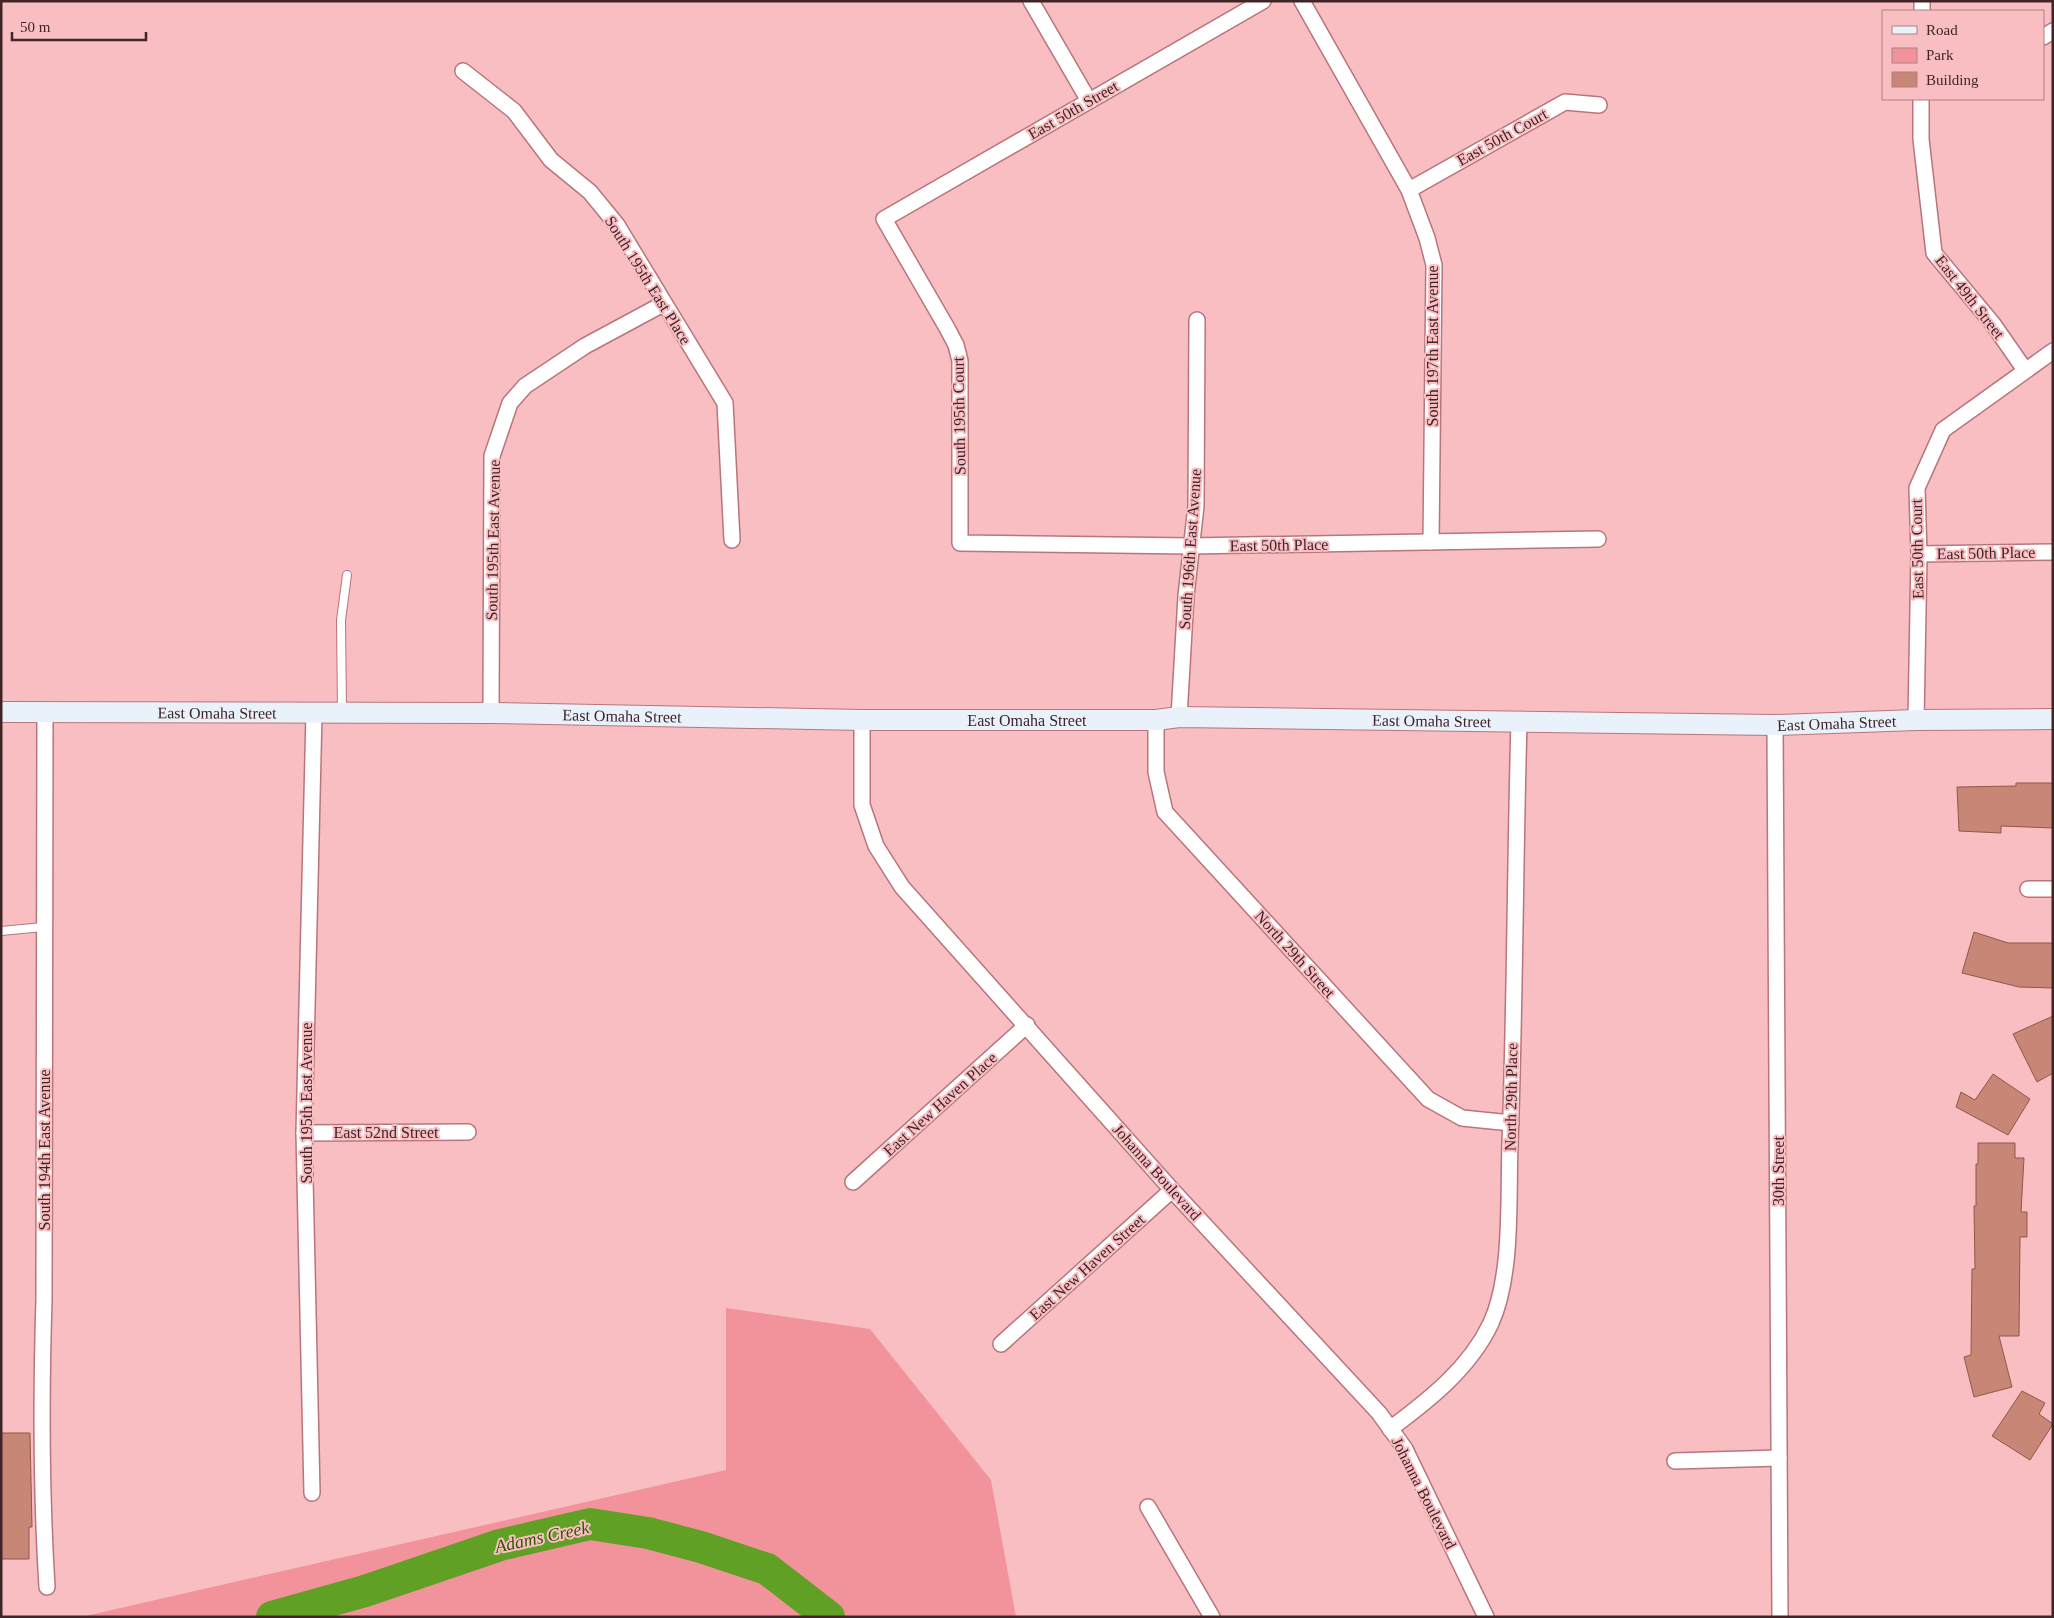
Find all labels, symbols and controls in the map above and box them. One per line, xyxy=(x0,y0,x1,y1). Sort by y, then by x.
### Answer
scale bar xyxy=(12,10,146,42)
legend xyxy=(1882,10,2044,100)
text: 50 m xyxy=(20,19,51,35)
text: Road xyxy=(1926,22,1958,38)
text: Park xyxy=(1926,47,1954,63)
text: Building xyxy=(1926,72,1979,88)
street label: East 50th Street xyxy=(1025,77,1122,143)
street label: East 50th Court xyxy=(1454,105,1551,169)
street label: South 195th East Place xyxy=(602,213,694,347)
street label: East 49th Street xyxy=(1932,252,2008,343)
street label: South 197th East Avenue xyxy=(1424,265,1441,427)
street label: South 195th Court xyxy=(949,356,969,475)
street label: South 195th East Avenue xyxy=(483,459,503,621)
street label: South 196th East Avenue xyxy=(1176,468,1204,630)
street label: East 50th Court xyxy=(1908,498,1926,599)
street label: East 50th Place xyxy=(1230,536,1328,554)
street label: East 50th Place xyxy=(1937,544,2035,562)
street label: East Omaha Street xyxy=(157,704,277,721)
street label: East Omaha Street xyxy=(562,706,682,725)
street label: East Omaha Street xyxy=(1372,711,1492,730)
street label: East Omaha Street xyxy=(967,712,1087,729)
street label: East Omaha Street xyxy=(1777,712,1897,733)
street label: North 29th Street xyxy=(1252,907,1339,1001)
street label: South 195th East Avenue xyxy=(298,1022,315,1184)
street label: North 29th Place xyxy=(1502,1043,1520,1151)
street label: East New Haven Place xyxy=(880,1049,1000,1159)
street label: South 194th East Avenue xyxy=(36,1069,53,1231)
street label: Johanna Boulevard xyxy=(1110,1121,1204,1223)
street label: East 52nd Street xyxy=(334,1124,439,1141)
street label: 30th Street xyxy=(1770,1136,1787,1206)
street label: East New Haven Street xyxy=(1026,1211,1148,1323)
street label: Johanna Boulevard xyxy=(1388,1434,1460,1552)
water label: Adams Creek xyxy=(492,1517,592,1557)

